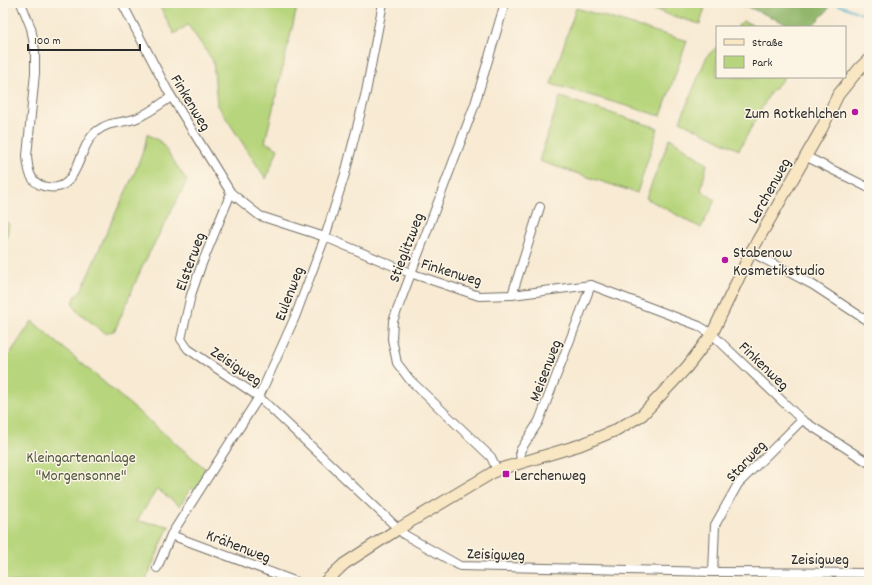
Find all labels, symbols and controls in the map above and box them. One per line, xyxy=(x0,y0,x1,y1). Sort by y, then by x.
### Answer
scale bar xyxy=(28,26,140,52)
legend xyxy=(716,26,846,78)
text: 100 m xyxy=(34,33,61,50)
text: Straße xyxy=(752,35,783,52)
text: Park xyxy=(752,55,773,72)
street label: Finkenweg xyxy=(164,70,216,136)
place label: Zum Rotkehlchen xyxy=(745,103,847,126)
marker: Zum Rotkehlchen xyxy=(850,107,860,117)
street label: Lerchenweg xyxy=(743,154,798,228)
street label: Stieglitzweg xyxy=(384,210,431,286)
street label: Elsterweg xyxy=(170,229,213,294)
place label: Stabenow Kosmetikstudio xyxy=(733,242,825,283)
street label: Finkenweg xyxy=(418,253,485,294)
marker: Stabenow Kosmetikstudio xyxy=(720,255,730,265)
street label: Eulenweg xyxy=(269,263,311,325)
street label: Meisenweg xyxy=(524,336,569,405)
street label: Finkenweg xyxy=(733,337,794,397)
street label: Zeisigweg xyxy=(205,341,266,393)
street label: Starweg xyxy=(721,435,773,488)
park label: Kleingartenanlage "Morgensonne" xyxy=(26,447,136,488)
place label: Lerchenweg xyxy=(514,465,586,488)
marker: Lerchenweg xyxy=(501,469,511,479)
street label: Krähenweg xyxy=(203,525,274,570)
street label: Zeisigweg xyxy=(466,543,525,568)
street label: Zeisigweg xyxy=(791,549,849,572)

